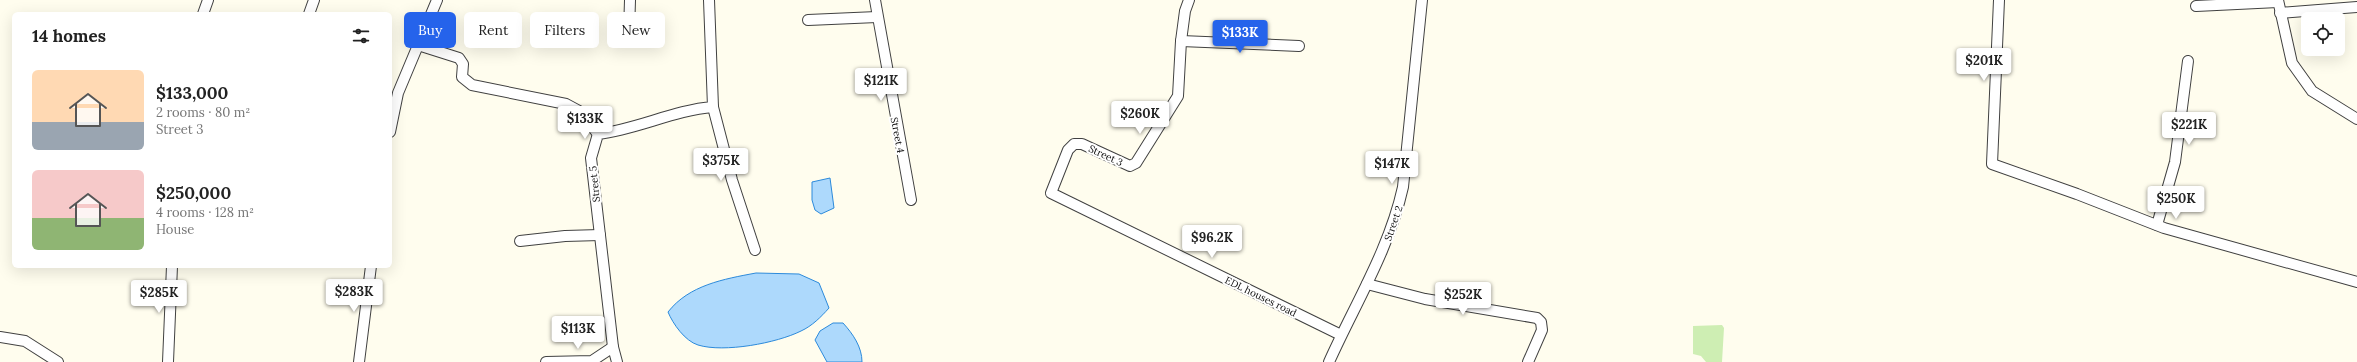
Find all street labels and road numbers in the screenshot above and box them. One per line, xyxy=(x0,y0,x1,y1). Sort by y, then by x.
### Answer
street label: Street 4 xyxy=(888,116,907,155)
street label: Street 3 xyxy=(1086,142,1125,169)
street label: Street 5 xyxy=(586,165,603,203)
street label: Street 2 xyxy=(1381,204,1406,242)
street label: EDL houses road xyxy=(1223,273,1299,319)

